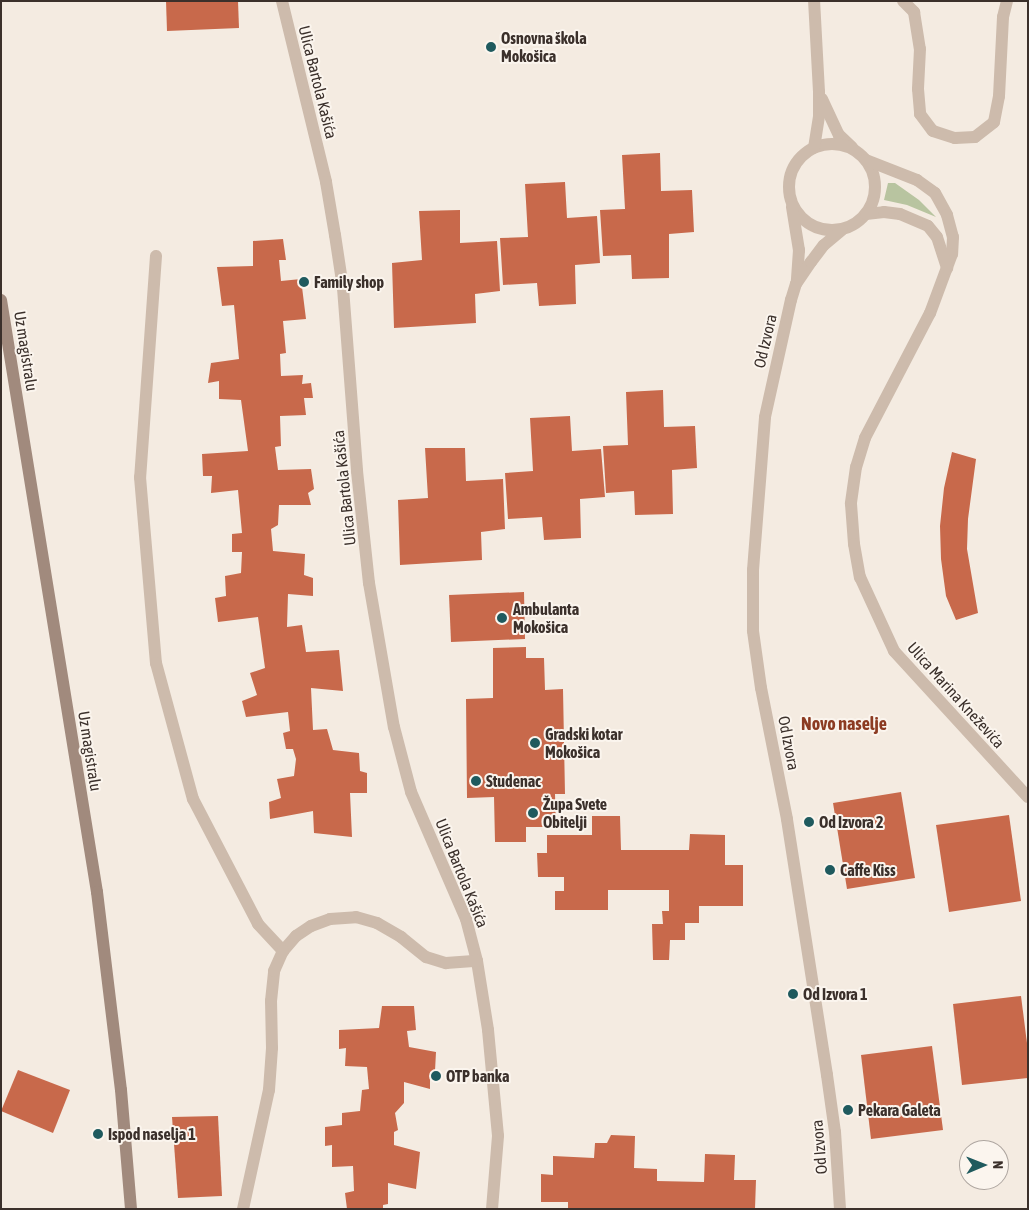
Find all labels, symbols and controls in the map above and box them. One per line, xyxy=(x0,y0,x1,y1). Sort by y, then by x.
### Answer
street label: Ulica Bartola Kašića xyxy=(295,23,341,141)
place label: Osnovna škola Mokošica xyxy=(501,28,587,66)
marker: Osnovna škola Mokošica xyxy=(485,41,497,53)
place label: Family shop xyxy=(314,272,384,292)
marker: Family shop xyxy=(298,276,310,288)
street label: Uz magistralu xyxy=(10,310,42,392)
street label: Od Izvora xyxy=(749,312,781,370)
street label: Ulica Bartola Kašića xyxy=(328,429,360,547)
place label: Ambulanta Mokošica xyxy=(513,599,579,637)
marker: Ambulanta Mokošica xyxy=(495,611,509,625)
street label: Ulica Marina Kneževića xyxy=(903,638,1009,752)
street label: Uz magistralu xyxy=(74,710,106,792)
district label: Novo naselje xyxy=(801,713,887,735)
street label: Od Izvora xyxy=(774,714,804,772)
place label: Gradski kotar Mokošica xyxy=(545,724,622,762)
marker: Gradski kotar Mokošica xyxy=(529,737,541,749)
place label: Studenac xyxy=(486,771,541,791)
marker: Studenac xyxy=(470,775,482,787)
place label: Župa Svete Obitelji xyxy=(543,794,607,832)
marker: Župa Svete Obitelji xyxy=(527,807,539,819)
place label: Od Izvora 2 xyxy=(819,812,883,832)
street label: Ulica Bartola Kašića xyxy=(431,816,493,930)
marker: Od Izvora 2 xyxy=(803,816,815,828)
place label: Caffe Kiss xyxy=(840,860,896,880)
marker: Caffe Kiss xyxy=(824,864,836,876)
place label: Od Izvora 1 xyxy=(803,984,867,1004)
marker: Od Izvora 1 xyxy=(787,988,799,1000)
place label: OTP banka xyxy=(446,1066,509,1086)
marker: OTP banka xyxy=(430,1070,442,1082)
place label: Pekara Galeta xyxy=(858,1100,941,1120)
marker: Pekara Galeta xyxy=(842,1104,854,1116)
street label: Od Izvora xyxy=(807,1119,831,1175)
place label: Ispod naselja 1 xyxy=(108,1124,196,1144)
marker: Ispod naselja 1 xyxy=(92,1128,104,1140)
north arrow xyxy=(959,1140,1009,1190)
text: N xyxy=(990,1160,1006,1169)

